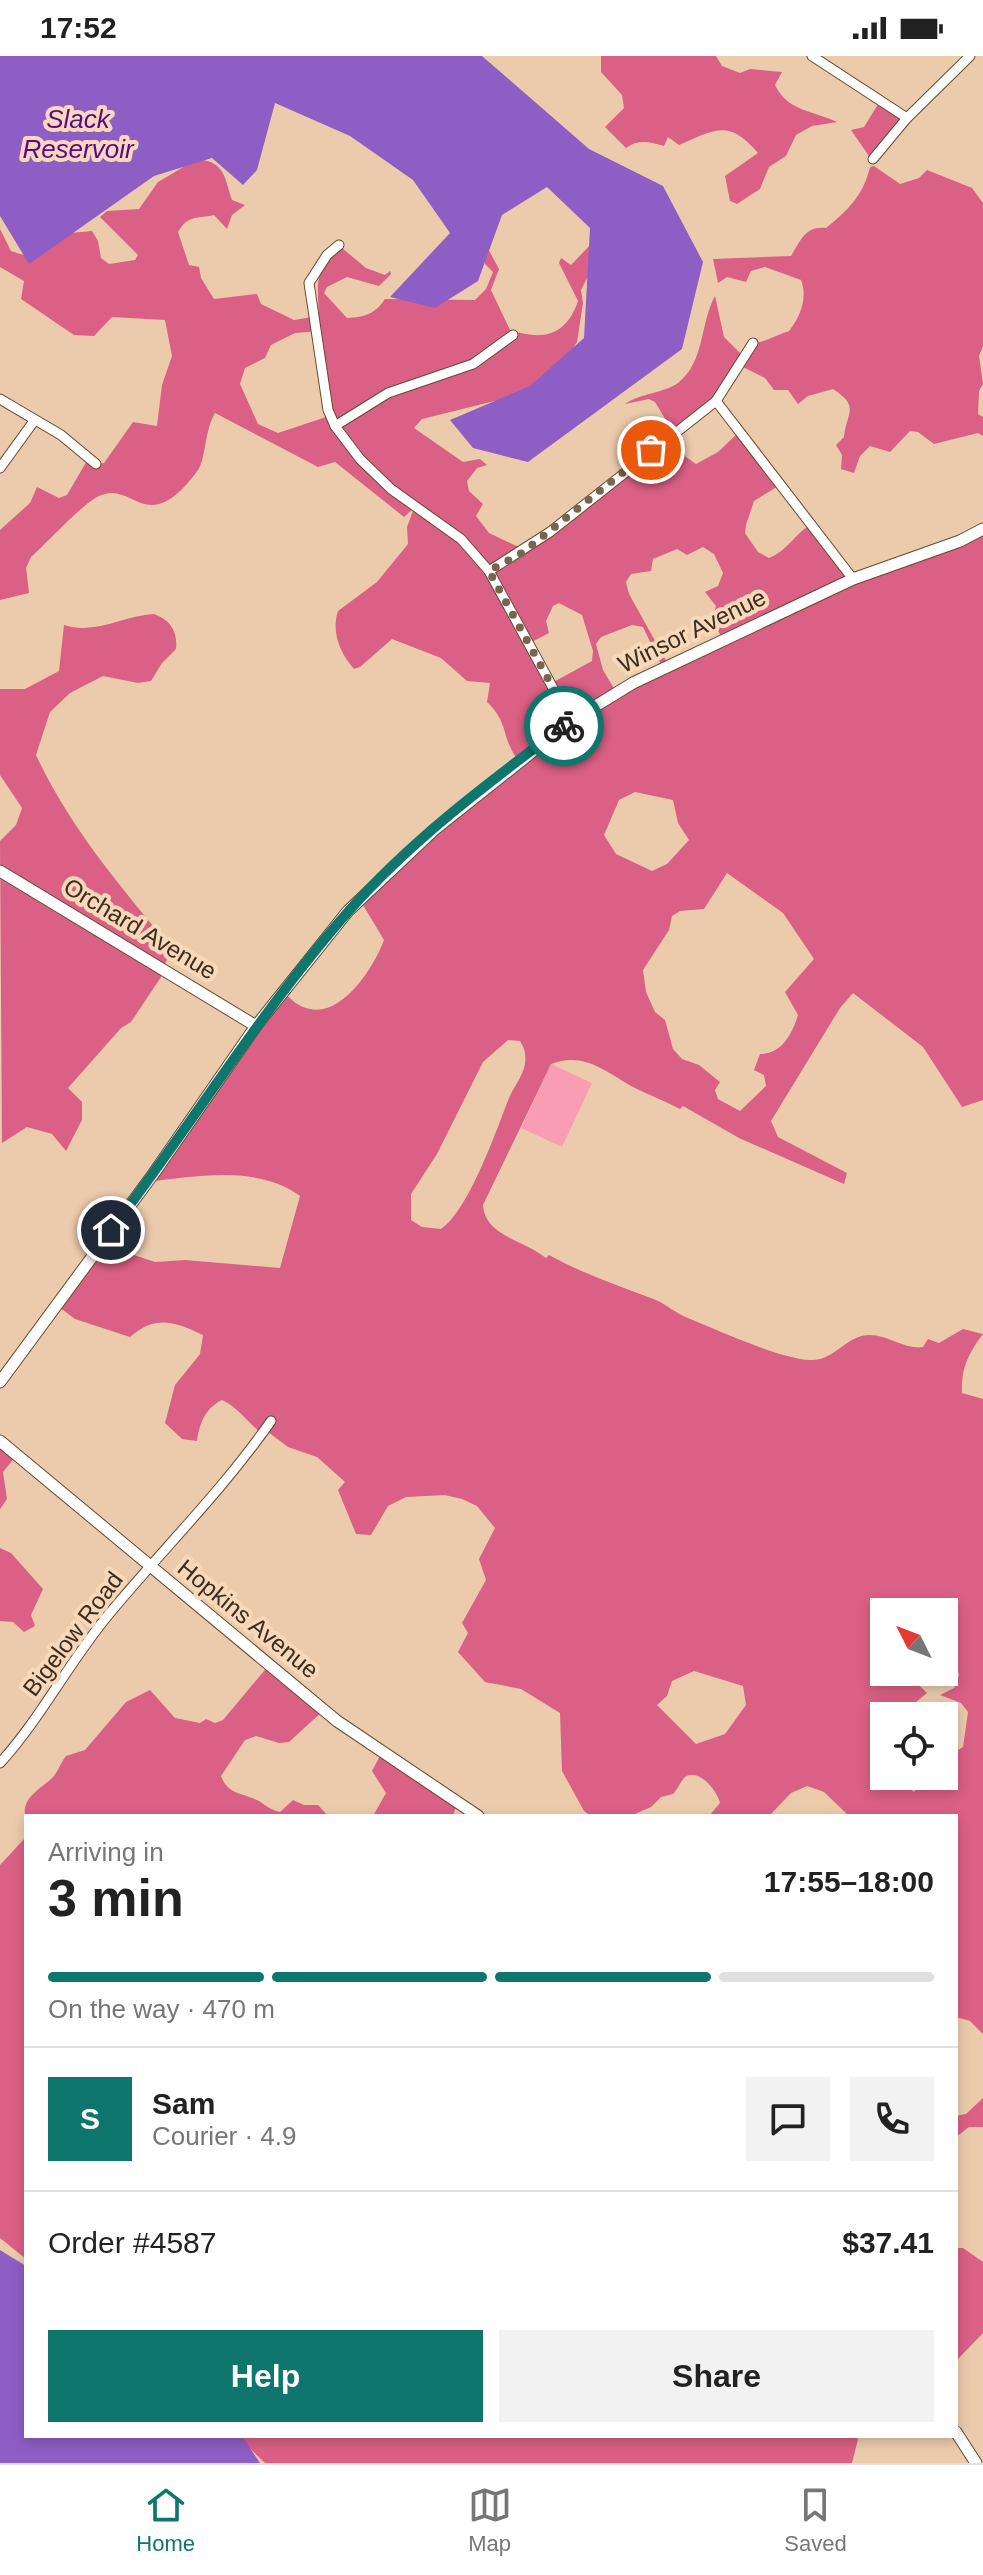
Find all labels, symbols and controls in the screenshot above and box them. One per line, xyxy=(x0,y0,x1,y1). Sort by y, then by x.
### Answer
text: 17:52 xyxy=(40,11,117,44)
water label: Slack Reservoir xyxy=(22,104,135,164)
pin xyxy=(617,416,685,484)
icon: bag xyxy=(629,428,673,472)
street label: Winsor Avenue xyxy=(614,583,770,678)
courier xyxy=(524,686,604,766)
icon: bike xyxy=(542,704,586,748)
street label: Orchard Avenue xyxy=(59,872,221,985)
pin xyxy=(77,1196,145,1264)
icon: home xyxy=(89,1208,133,1252)
street label: Hopkins Avenue xyxy=(173,1554,324,1684)
street label: Bigelow Road xyxy=(17,1566,128,1701)
north arrow xyxy=(870,1598,958,1686)
map controls xyxy=(870,1598,958,1790)
button: locate xyxy=(870,1702,958,1790)
text: Arriving in xyxy=(48,1837,164,1867)
text: 17:55–18:00 xyxy=(764,1865,934,1898)
text: 3 min xyxy=(48,1869,184,1927)
text: On the way · 470 m xyxy=(48,1994,275,2024)
button: chat xyxy=(746,2077,830,2161)
button: phone xyxy=(850,2077,934,2161)
text: Sam xyxy=(152,2087,215,2120)
text: S xyxy=(80,2102,100,2135)
text: Courier · 4.9 xyxy=(152,2121,297,2151)
text: Order #4587 xyxy=(48,2226,216,2259)
text: $37.41 xyxy=(842,2226,934,2259)
button: Help xyxy=(48,2330,483,2422)
button: Share xyxy=(499,2330,934,2422)
tab: Home xyxy=(136,2483,195,2557)
tab: Map xyxy=(468,2483,512,2557)
tab: Saved xyxy=(784,2483,847,2557)

